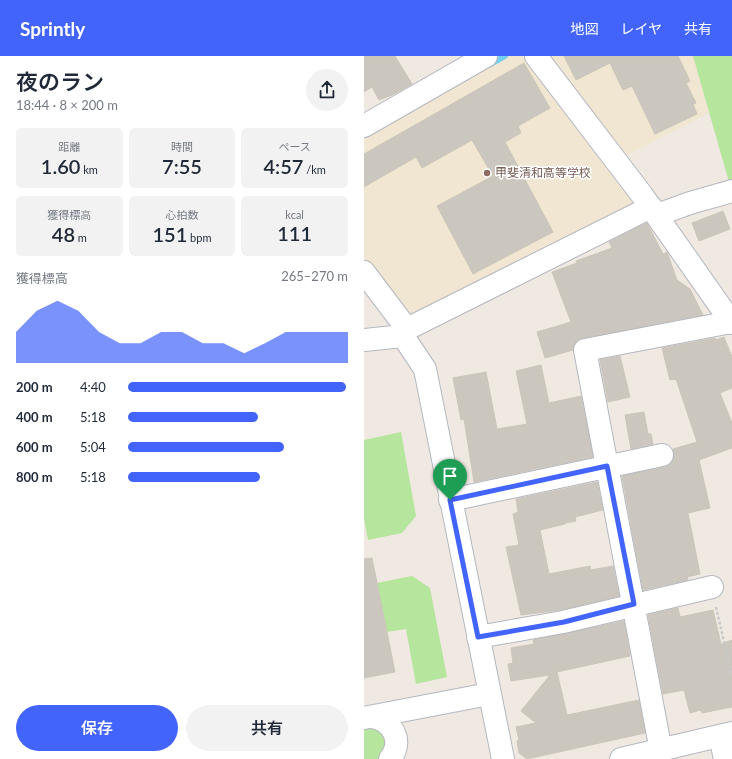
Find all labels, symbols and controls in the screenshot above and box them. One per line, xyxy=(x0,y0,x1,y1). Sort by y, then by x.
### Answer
text: Sprintly xyxy=(20,17,85,40)
text: 地図 xyxy=(570,20,598,37)
text: レイヤ xyxy=(620,20,662,37)
text: 共有 xyxy=(684,20,712,37)
text: 夜のラン xyxy=(16,68,104,95)
button: share xyxy=(306,69,348,111)
text: 18:44 · 8 × 200 m xyxy=(16,97,118,113)
text: 距離 xyxy=(58,140,80,153)
text: 時間 xyxy=(171,140,193,153)
text: ペース xyxy=(278,140,311,153)
text: 1.60 xyxy=(41,154,80,178)
text: 7:55 xyxy=(162,154,202,178)
text: 4:57 xyxy=(263,154,303,178)
text: km xyxy=(80,163,98,176)
text: /km xyxy=(303,163,326,176)
place label: 甲斐清和高等学校 xyxy=(495,165,591,180)
marker: 甲斐清和高等学校 xyxy=(482,168,492,178)
text: 獲得標高 xyxy=(47,208,91,221)
text: 心拍数 xyxy=(165,208,198,221)
text: kcal xyxy=(285,208,304,221)
text: 111 xyxy=(277,221,312,245)
text: 48 xyxy=(52,222,75,246)
text: 151 xyxy=(152,222,187,246)
text: m xyxy=(75,231,87,244)
text: bpm xyxy=(187,231,212,244)
text: 265–270 m xyxy=(281,268,348,284)
text: 獲得標高 xyxy=(16,270,68,286)
text: 200 m xyxy=(16,379,53,395)
text: 4:40 xyxy=(80,379,106,395)
text: 400 m xyxy=(16,409,53,425)
text: 5:18 xyxy=(80,409,106,425)
text: 600 m xyxy=(16,439,53,455)
text: 5:04 xyxy=(80,439,106,455)
pin xyxy=(433,459,467,500)
icon: arrive xyxy=(439,465,461,487)
text: 800 m xyxy=(16,469,53,485)
text: 5:18 xyxy=(80,469,106,485)
button: 保存 xyxy=(16,705,178,751)
button: 共有 xyxy=(186,705,348,751)

